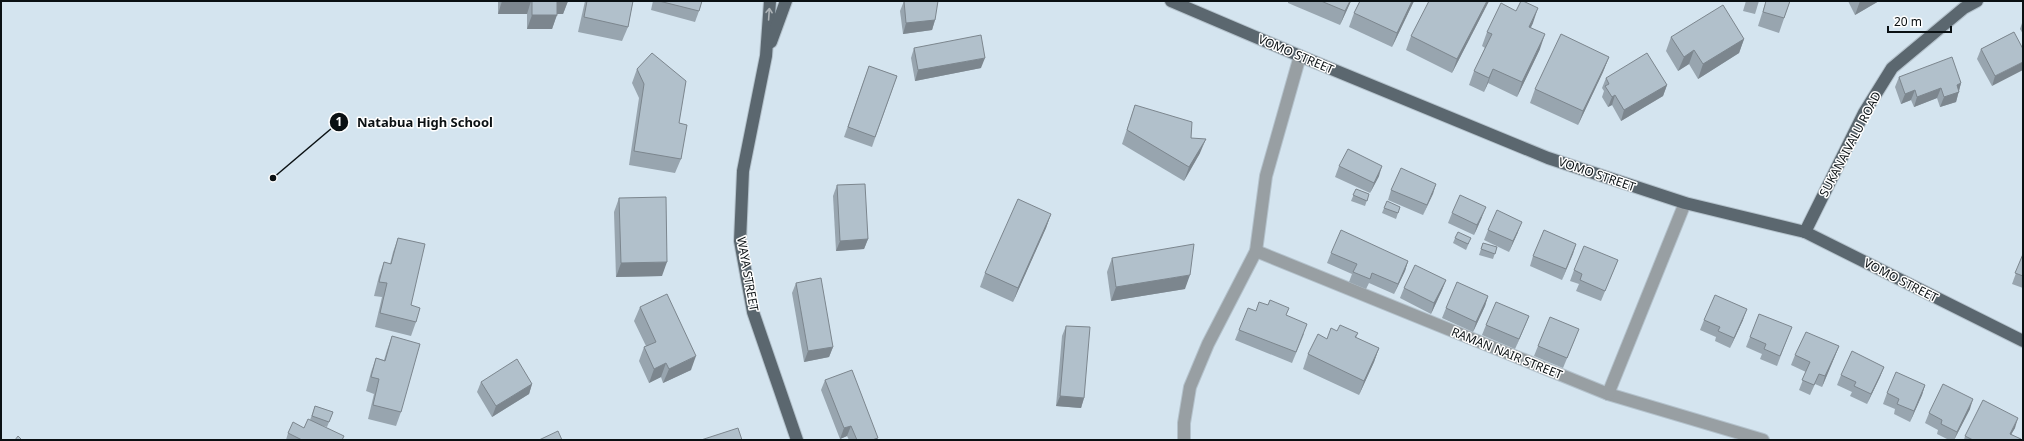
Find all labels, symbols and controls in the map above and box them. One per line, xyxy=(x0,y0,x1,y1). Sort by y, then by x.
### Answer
one-way arrow xyxy=(766,8,773,21)
scale bar xyxy=(1888,8,1951,34)
text: 20 m xyxy=(1894,13,1922,30)
street label: VOMO STREET xyxy=(1256,30,1337,78)
street label: SUKANAIVALU ROAD xyxy=(1815,88,1885,200)
callout: Natabua High School xyxy=(329,110,501,135)
text: 1 xyxy=(336,113,342,130)
text: Natabua High School xyxy=(357,113,493,131)
street label: VOMO STREET xyxy=(1556,153,1638,195)
street label: WAYA STREET xyxy=(733,235,763,313)
street label: VOMO STREET xyxy=(1861,254,1941,306)
street label: RAMAN NAIR STREET xyxy=(1449,323,1565,383)

